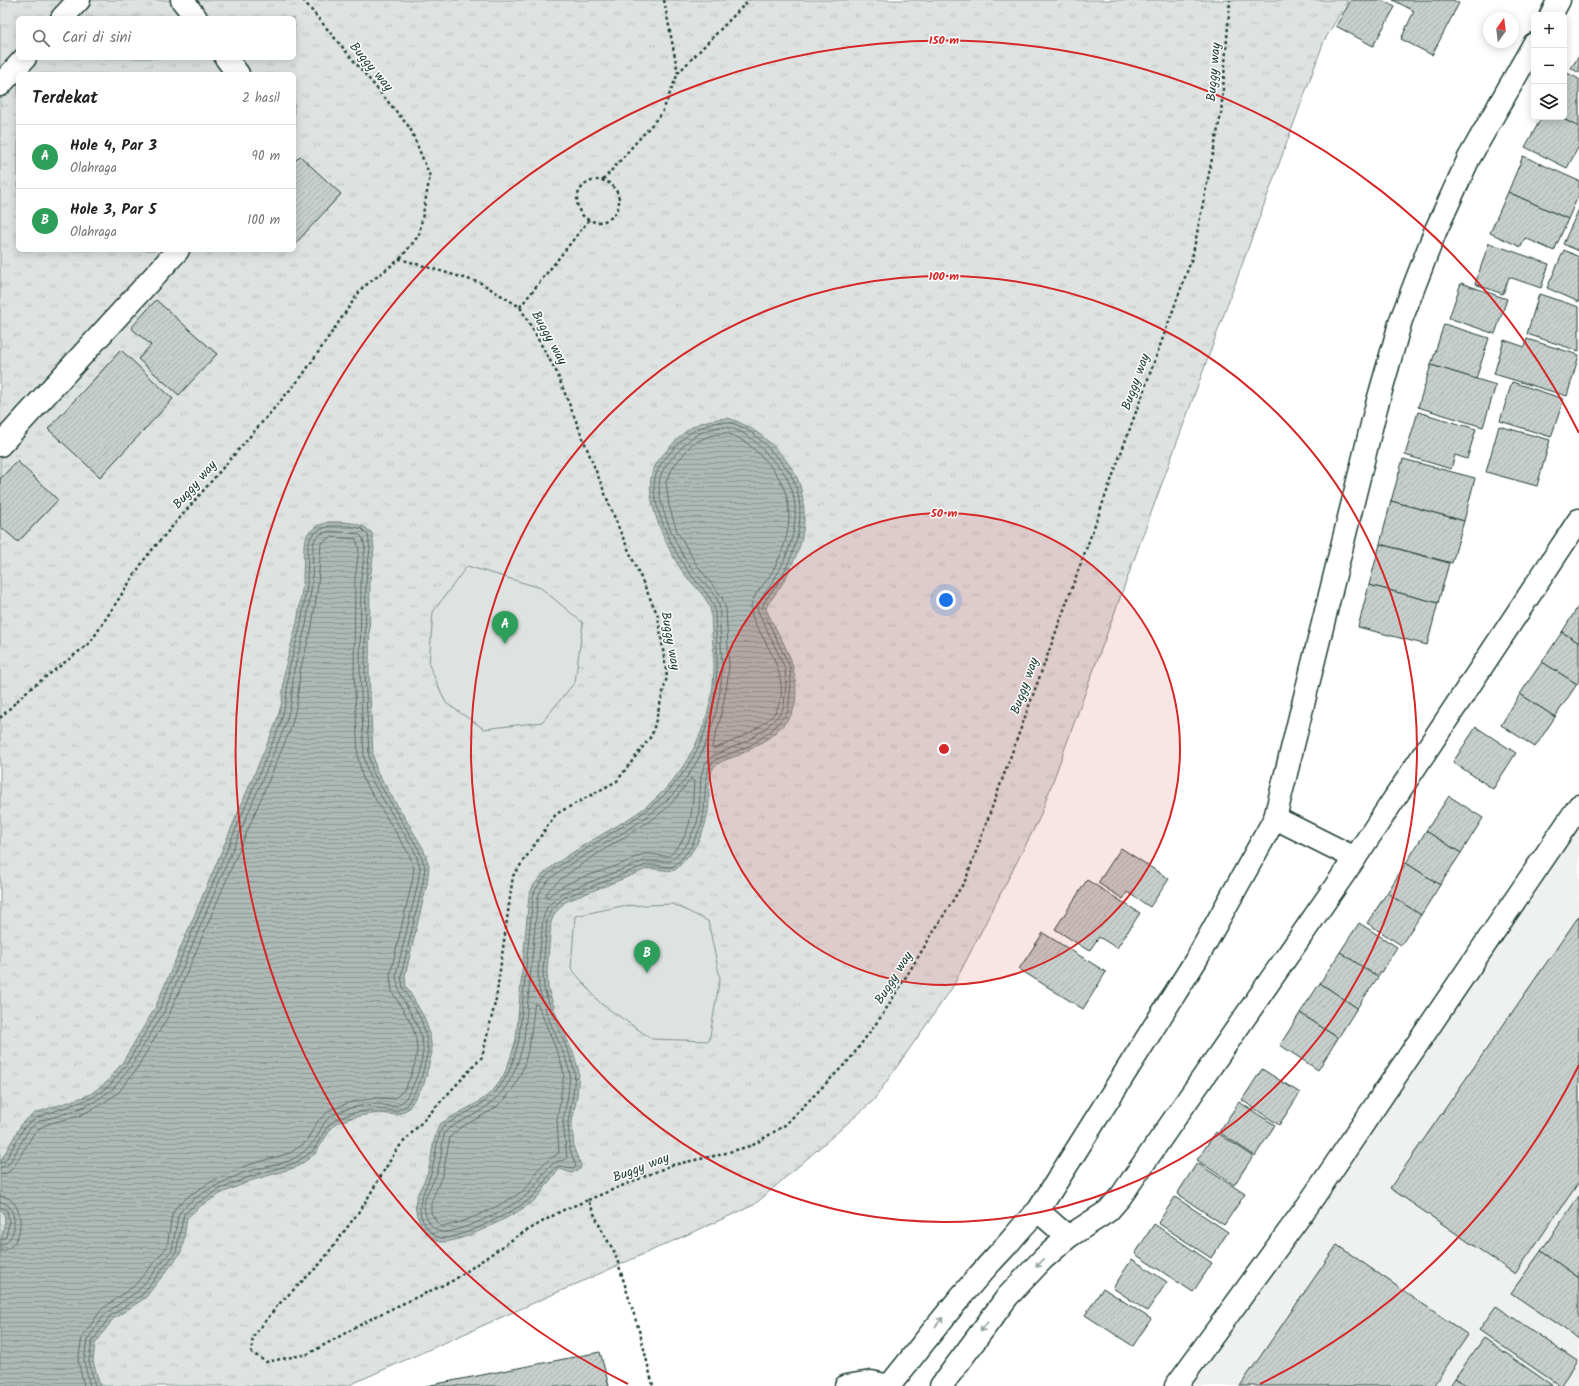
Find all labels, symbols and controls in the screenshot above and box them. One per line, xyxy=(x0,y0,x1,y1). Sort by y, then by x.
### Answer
north arrow xyxy=(1483,12,1519,48)
map controls xyxy=(1531,12,1567,120)
button: + xyxy=(1531,12,1567,48)
search box xyxy=(16,16,296,60)
text: Cari di sini xyxy=(62,26,131,50)
icon: search xyxy=(30,27,52,49)
text: 150 m xyxy=(929,31,959,50)
street label: Buggy way xyxy=(344,38,399,97)
street label: Buggy way xyxy=(1201,41,1227,102)
button: − xyxy=(1531,48,1567,84)
button: layers xyxy=(1531,84,1567,120)
text: Terdekat xyxy=(32,85,98,112)
text: 2 hasil xyxy=(242,88,280,109)
text: Hole 4, Par 3 xyxy=(70,134,157,158)
text: A xyxy=(41,146,49,167)
text: 90 m xyxy=(252,146,280,167)
text: Olahraga xyxy=(70,158,117,179)
text: Hole 3, Par 5 xyxy=(70,198,156,222)
text: B xyxy=(41,210,49,231)
text: 100 m xyxy=(247,210,280,231)
text: Olahraga xyxy=(70,222,117,243)
text: 100 m xyxy=(929,267,959,286)
street label: Buggy way xyxy=(525,307,573,370)
street label: Buggy way xyxy=(1116,350,1156,413)
street label: Buggy way xyxy=(168,455,223,514)
text: 50 m xyxy=(930,504,958,523)
your location xyxy=(936,590,956,610)
street label: Buggy way xyxy=(655,610,686,673)
pin: A xyxy=(492,611,518,644)
street label: Buggy way xyxy=(1005,654,1045,717)
centre of rings xyxy=(937,742,951,756)
pin: B xyxy=(634,940,660,973)
street label: Buggy way xyxy=(869,947,919,1009)
street label: Buggy way xyxy=(610,1147,673,1188)
one-way arrow xyxy=(1035,1258,1045,1268)
one-way arrow xyxy=(935,1317,944,1328)
one-way arrow xyxy=(980,1321,989,1332)

